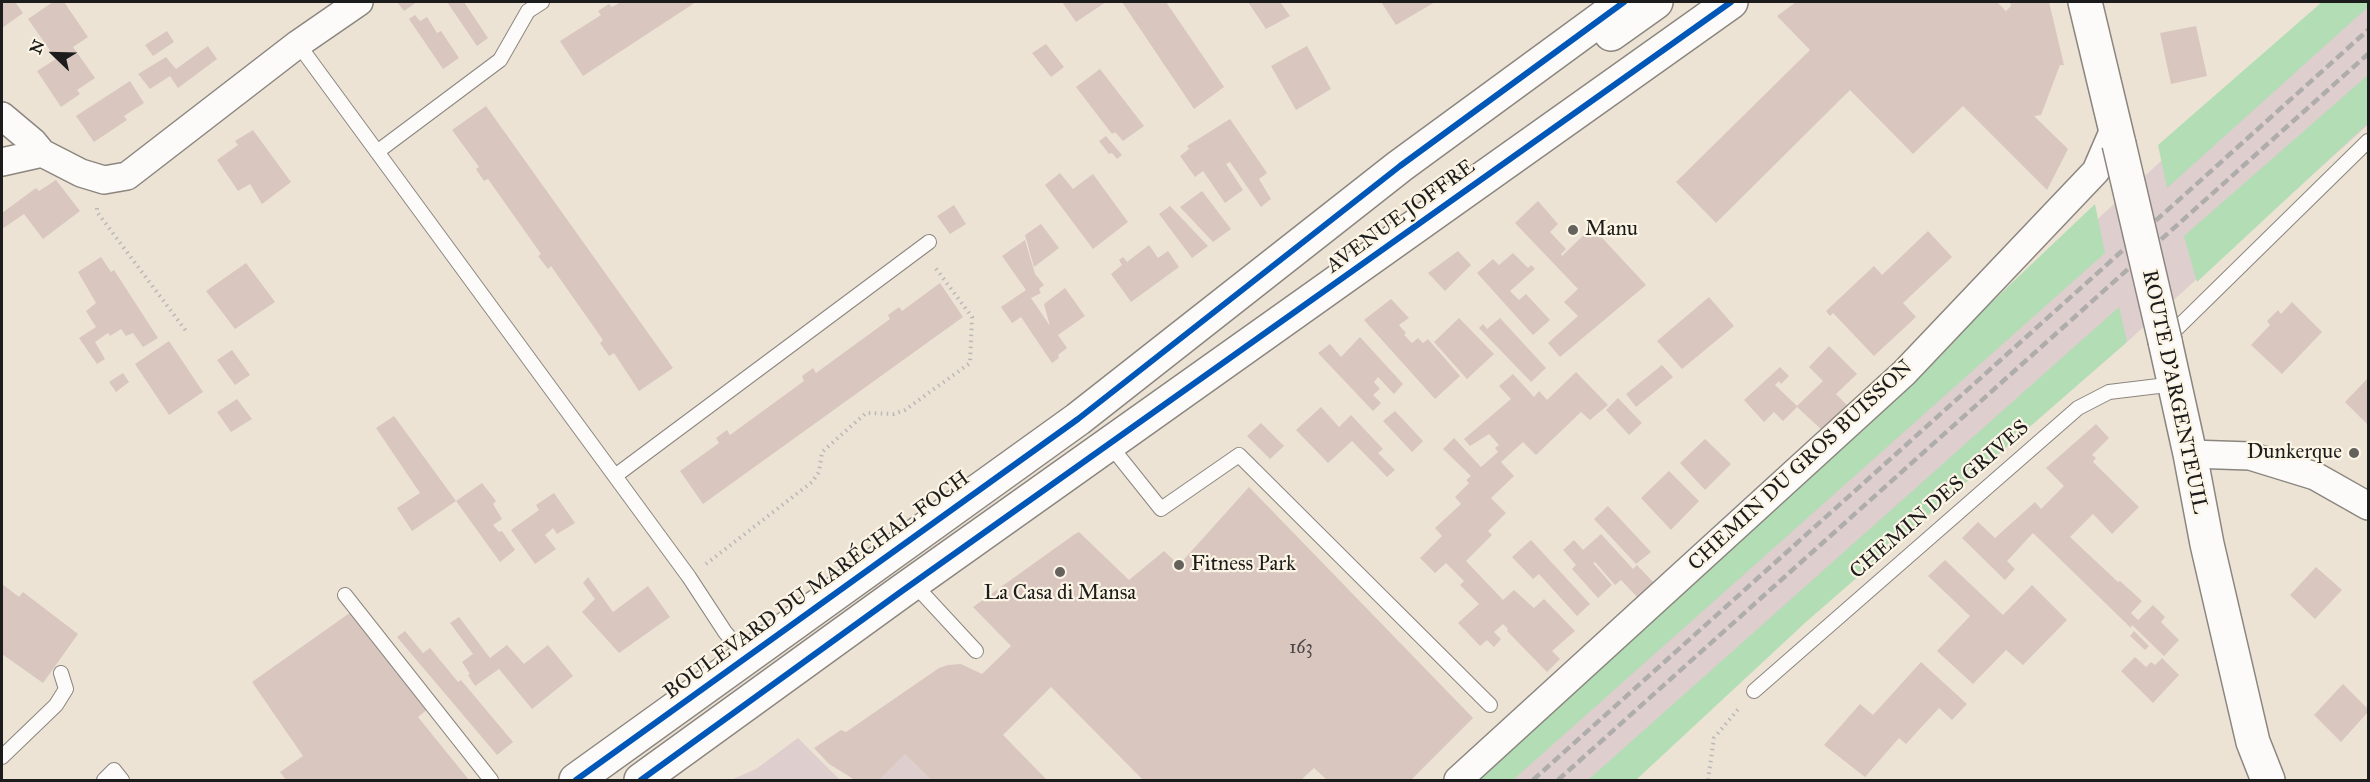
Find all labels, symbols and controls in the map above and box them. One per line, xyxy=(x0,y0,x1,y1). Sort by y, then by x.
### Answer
north arrow xyxy=(24,24,84,84)
text: N xyxy=(26,37,48,57)
street label: AVENUE JOFFRE xyxy=(1322,155,1480,279)
place label: Manu xyxy=(1585,217,1638,243)
marker: Manu xyxy=(1566,223,1580,237)
street label: ROUTE D'ARGENTEUIL xyxy=(2136,268,2212,516)
street label: CHEMIN DU GROS BUISSON xyxy=(1684,355,1918,577)
street label: CHEMIN DES GRIVES xyxy=(1845,415,2035,585)
place label: Dunkerque xyxy=(2247,440,2342,466)
marker: Dunkerque xyxy=(2347,446,2361,460)
street label: BOULEVARD DU MARÉCHAL FOCH xyxy=(659,467,975,705)
place label: Fitness Park xyxy=(1191,552,1296,578)
marker: Fitness Park xyxy=(1172,558,1186,572)
marker: La Casa di Mansa xyxy=(1053,565,1067,579)
place label: La Casa di Mansa xyxy=(984,581,1136,607)
house number: 163 xyxy=(1289,638,1313,660)

